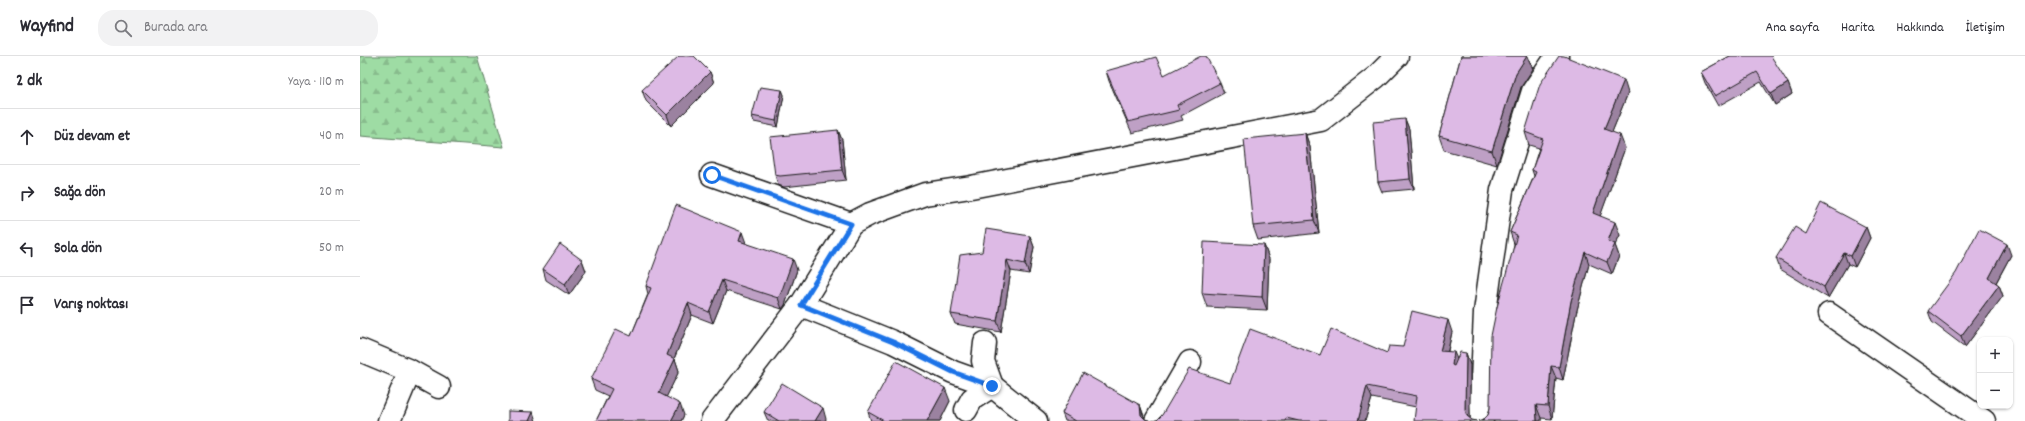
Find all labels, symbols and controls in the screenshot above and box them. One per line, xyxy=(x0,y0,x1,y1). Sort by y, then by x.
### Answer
search box xyxy=(98,10,378,46)
text: Wayfind xyxy=(20,14,74,41)
icon: search xyxy=(112,17,134,39)
text: Burada ara xyxy=(144,17,207,39)
text: Ana sayfa xyxy=(1765,18,1819,38)
text: Harita xyxy=(1841,18,1874,38)
text: Hakkında xyxy=(1896,18,1944,38)
text: İletişim xyxy=(1966,18,2005,38)
text: 2 dk xyxy=(16,70,42,94)
text: Yaya · 110 m xyxy=(288,73,344,92)
icon: ahead xyxy=(16,126,38,148)
text: Düz devam et xyxy=(54,126,130,148)
text: 40 m xyxy=(320,127,344,146)
route start xyxy=(703,166,721,184)
icon: right xyxy=(16,182,38,204)
text: Sağa dön xyxy=(54,182,105,204)
text: 20 m xyxy=(319,183,344,202)
icon: left xyxy=(16,238,38,260)
text: Sola dön xyxy=(54,238,102,260)
text: 50 m xyxy=(319,239,344,258)
icon: arrive xyxy=(16,294,38,316)
text: Varış noktası xyxy=(54,294,128,316)
map controls xyxy=(1977,337,2013,409)
button: + xyxy=(1977,337,2013,373)
button: − xyxy=(1977,373,2013,409)
route end xyxy=(983,377,1001,395)

